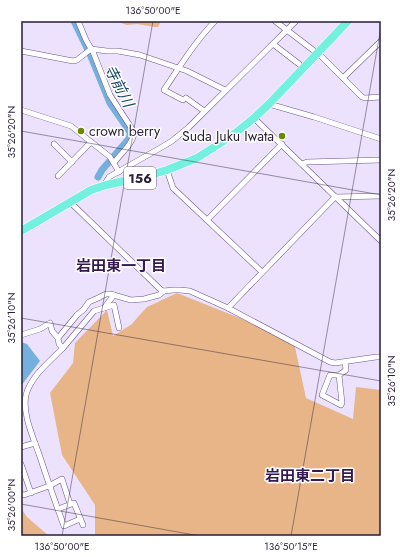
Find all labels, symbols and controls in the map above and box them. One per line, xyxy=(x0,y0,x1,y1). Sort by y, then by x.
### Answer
text: 136°50'00"E xyxy=(125,3,181,18)
water label: 寺前川 xyxy=(99,61,140,113)
text: 35°26'20"N xyxy=(4,106,19,158)
place label: crown berry xyxy=(89,121,161,141)
marker: crown berry xyxy=(76,126,86,136)
place label: Suda Juku Iwata xyxy=(182,126,274,146)
marker: Suda Juku Iwata xyxy=(277,131,287,141)
road number: 156 xyxy=(124,167,156,189)
text: 35°26'20"N xyxy=(384,169,399,221)
district label: 岩田東一丁目 xyxy=(76,255,166,277)
text: 35°26'10"N xyxy=(4,292,19,344)
text: 35°26'10"N xyxy=(384,355,399,407)
district label: 岩田東二丁目 xyxy=(265,465,355,487)
text: 35°26'00"N xyxy=(4,479,19,531)
text: 136°50'00"E xyxy=(34,539,90,554)
text: 136°50'15"E xyxy=(264,539,318,554)

